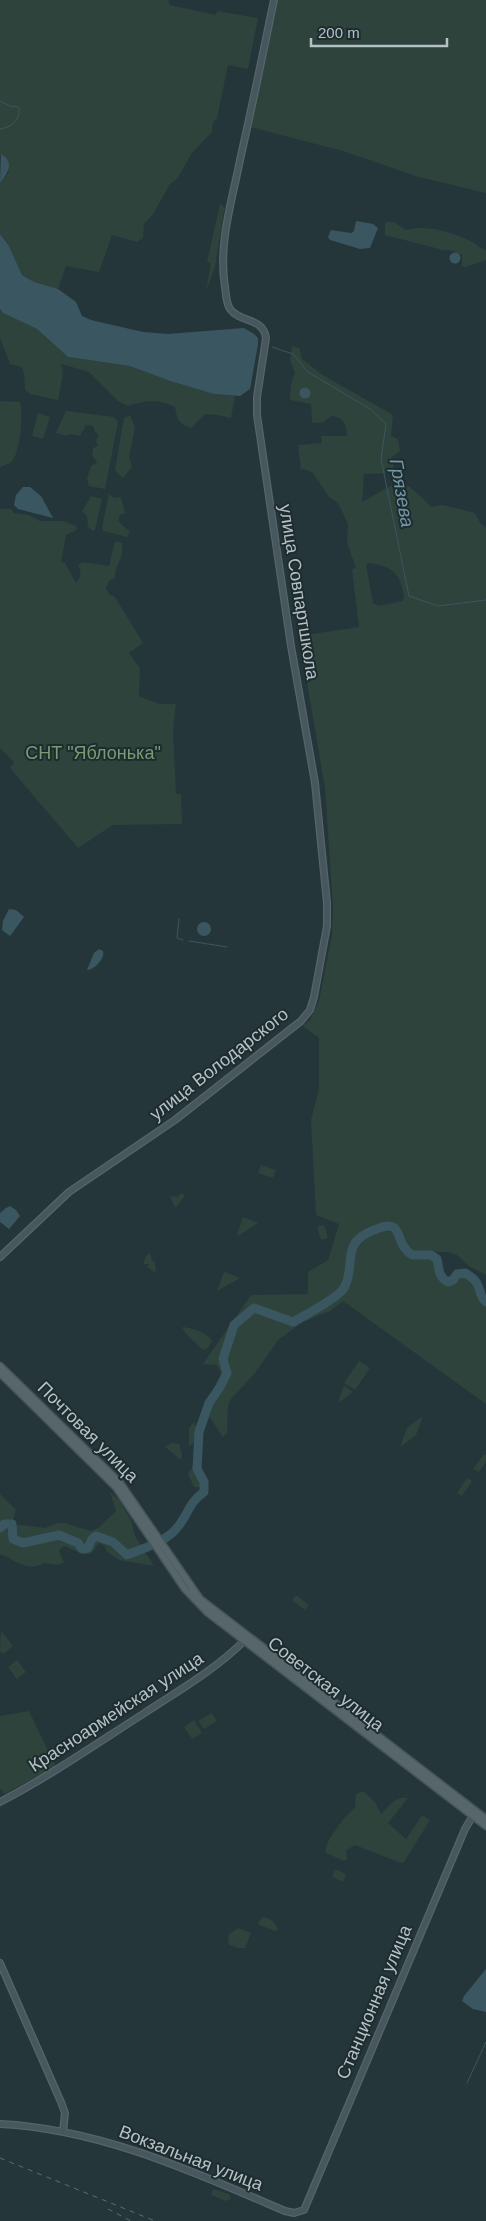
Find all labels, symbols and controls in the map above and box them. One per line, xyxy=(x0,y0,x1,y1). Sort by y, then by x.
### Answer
scale bar xyxy=(311,15,447,47)
text: 200 m xyxy=(318,24,360,41)
water label: Грязева xyxy=(386,457,418,529)
street label: улица Совпартшкола xyxy=(275,503,323,682)
park label: СНТ "Яблонька" xyxy=(25,743,161,763)
street label: улица Володарского xyxy=(146,1004,292,1124)
street label: Почтовая улица xyxy=(34,1378,143,1487)
street label: Советская улица xyxy=(264,1633,389,1736)
street label: Красноармейская улица xyxy=(25,1648,208,1776)
street label: Станционная улица xyxy=(332,1921,416,2082)
street label: Вокзальная улица xyxy=(116,2121,267,2195)

